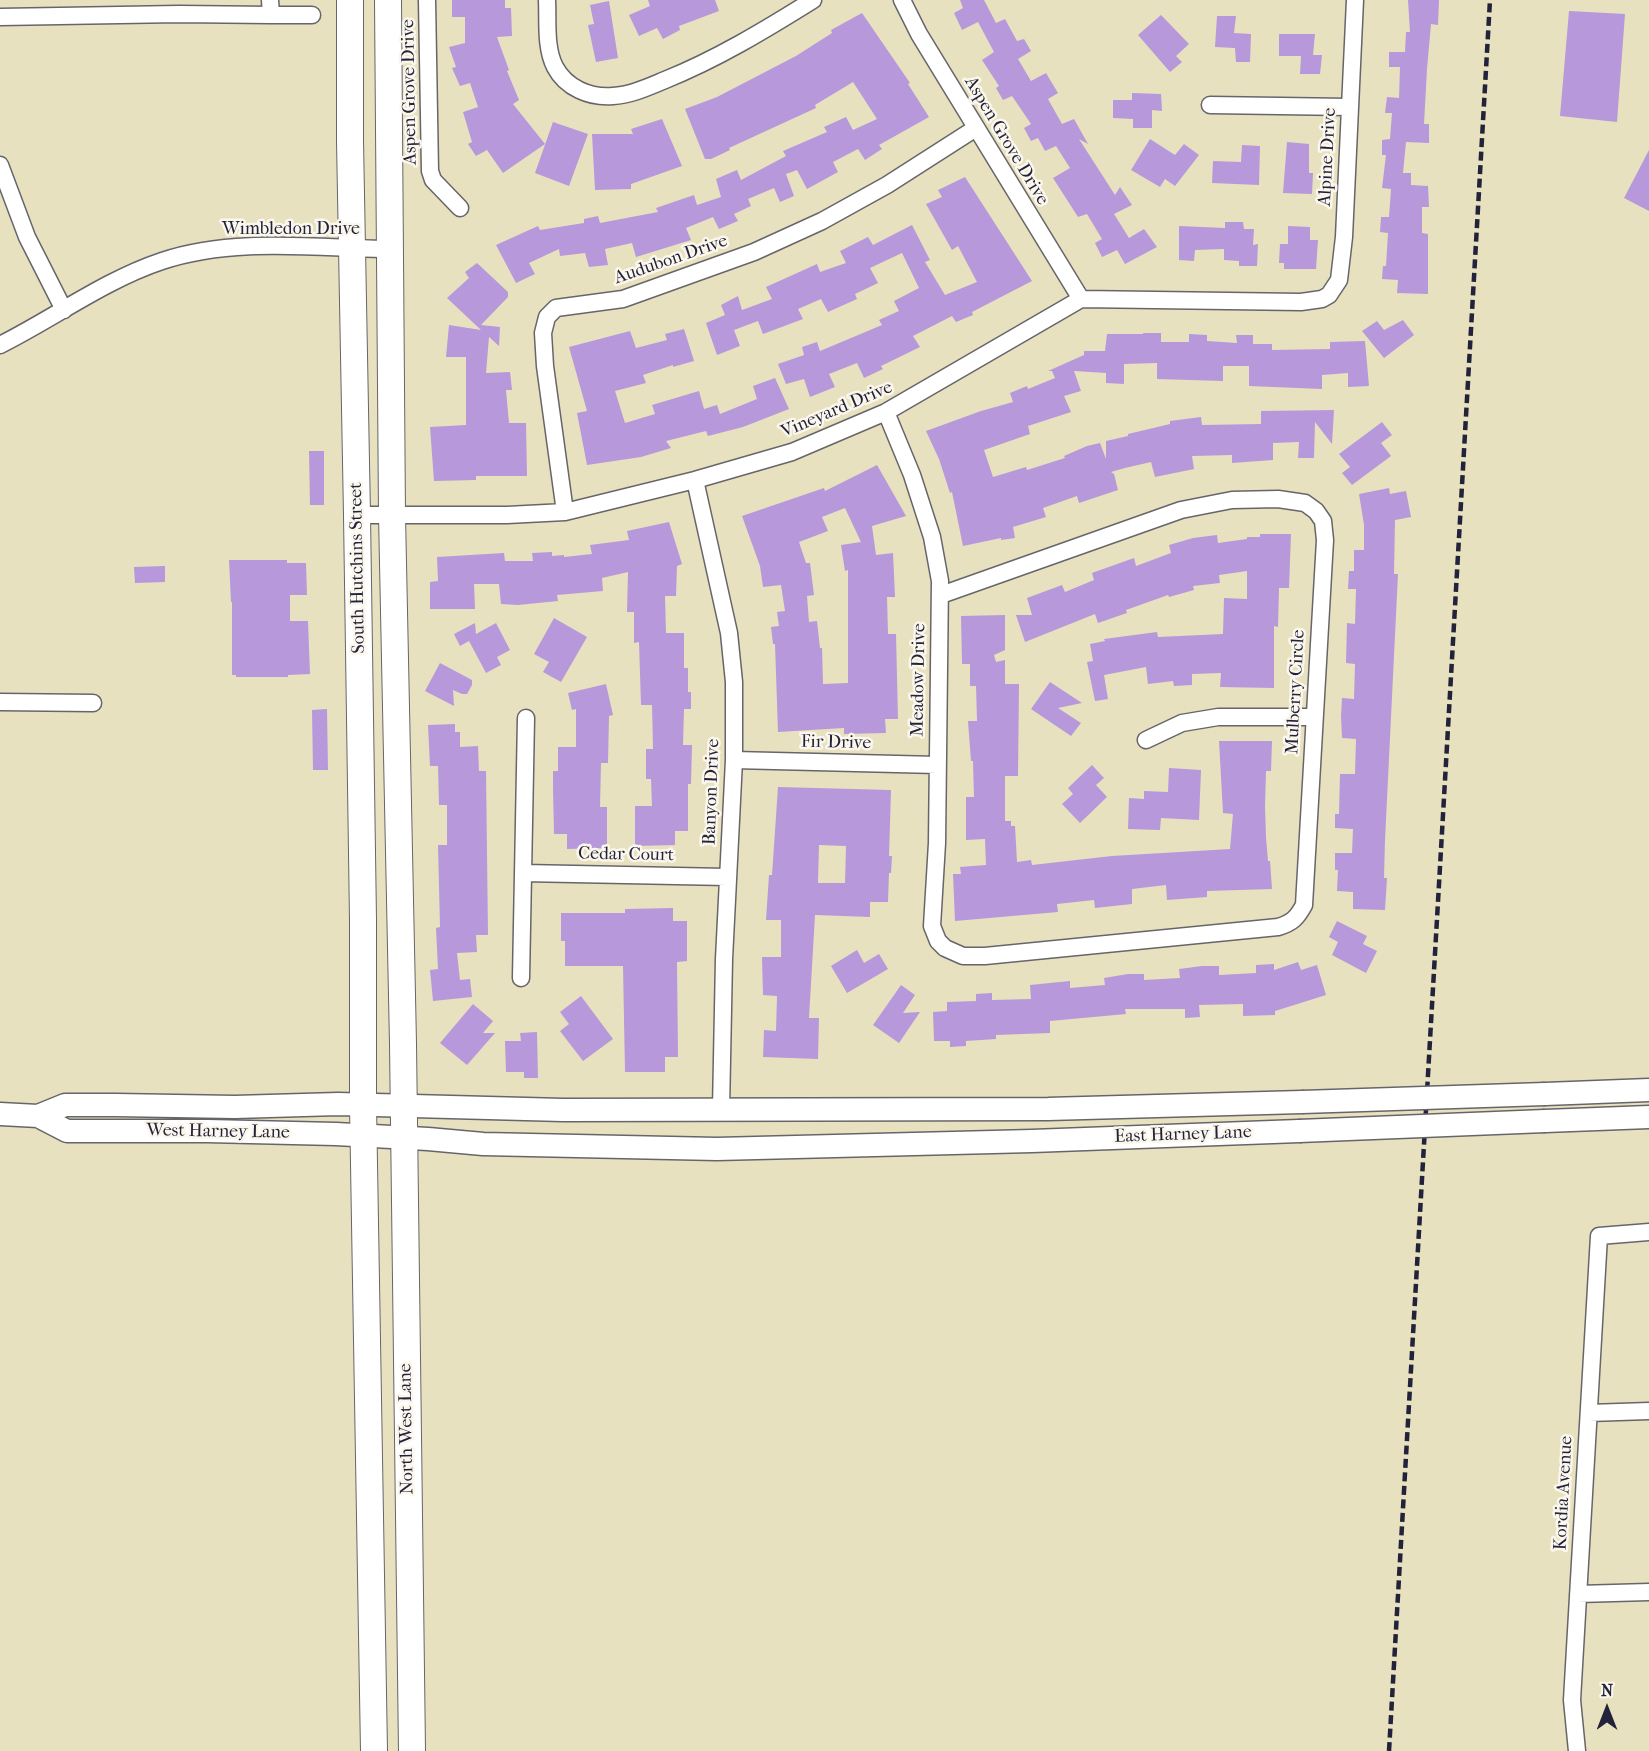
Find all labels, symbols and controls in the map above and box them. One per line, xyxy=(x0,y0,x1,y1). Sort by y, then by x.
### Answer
street label: Aspen Grove Drive xyxy=(398,19,422,165)
street label: Aspen Grove Drive xyxy=(959,73,1053,209)
street label: Alpine Drive xyxy=(1315,107,1341,207)
street label: Wimbledon Drive xyxy=(222,219,360,241)
street label: Audubon Drive xyxy=(612,231,730,289)
street label: Vineyard Drive xyxy=(778,377,896,443)
street label: South Hutchins Street xyxy=(346,482,370,654)
street label: Meadow Drive xyxy=(907,623,931,737)
street label: Mulberry Circle xyxy=(1282,629,1310,755)
street label: Fir Drive xyxy=(801,732,871,754)
street label: Banyon Drive xyxy=(699,738,725,846)
street label: Cedar Court xyxy=(578,843,674,867)
street label: West Harney Lane xyxy=(146,1120,290,1144)
street label: East Harney Lane xyxy=(1114,1122,1252,1148)
street label: North West Lane xyxy=(395,1363,419,1495)
street label: Kordia Avenue xyxy=(1550,1435,1578,1551)
north arrow xyxy=(1577,1679,1637,1739)
text: N xyxy=(1601,1681,1613,1700)

